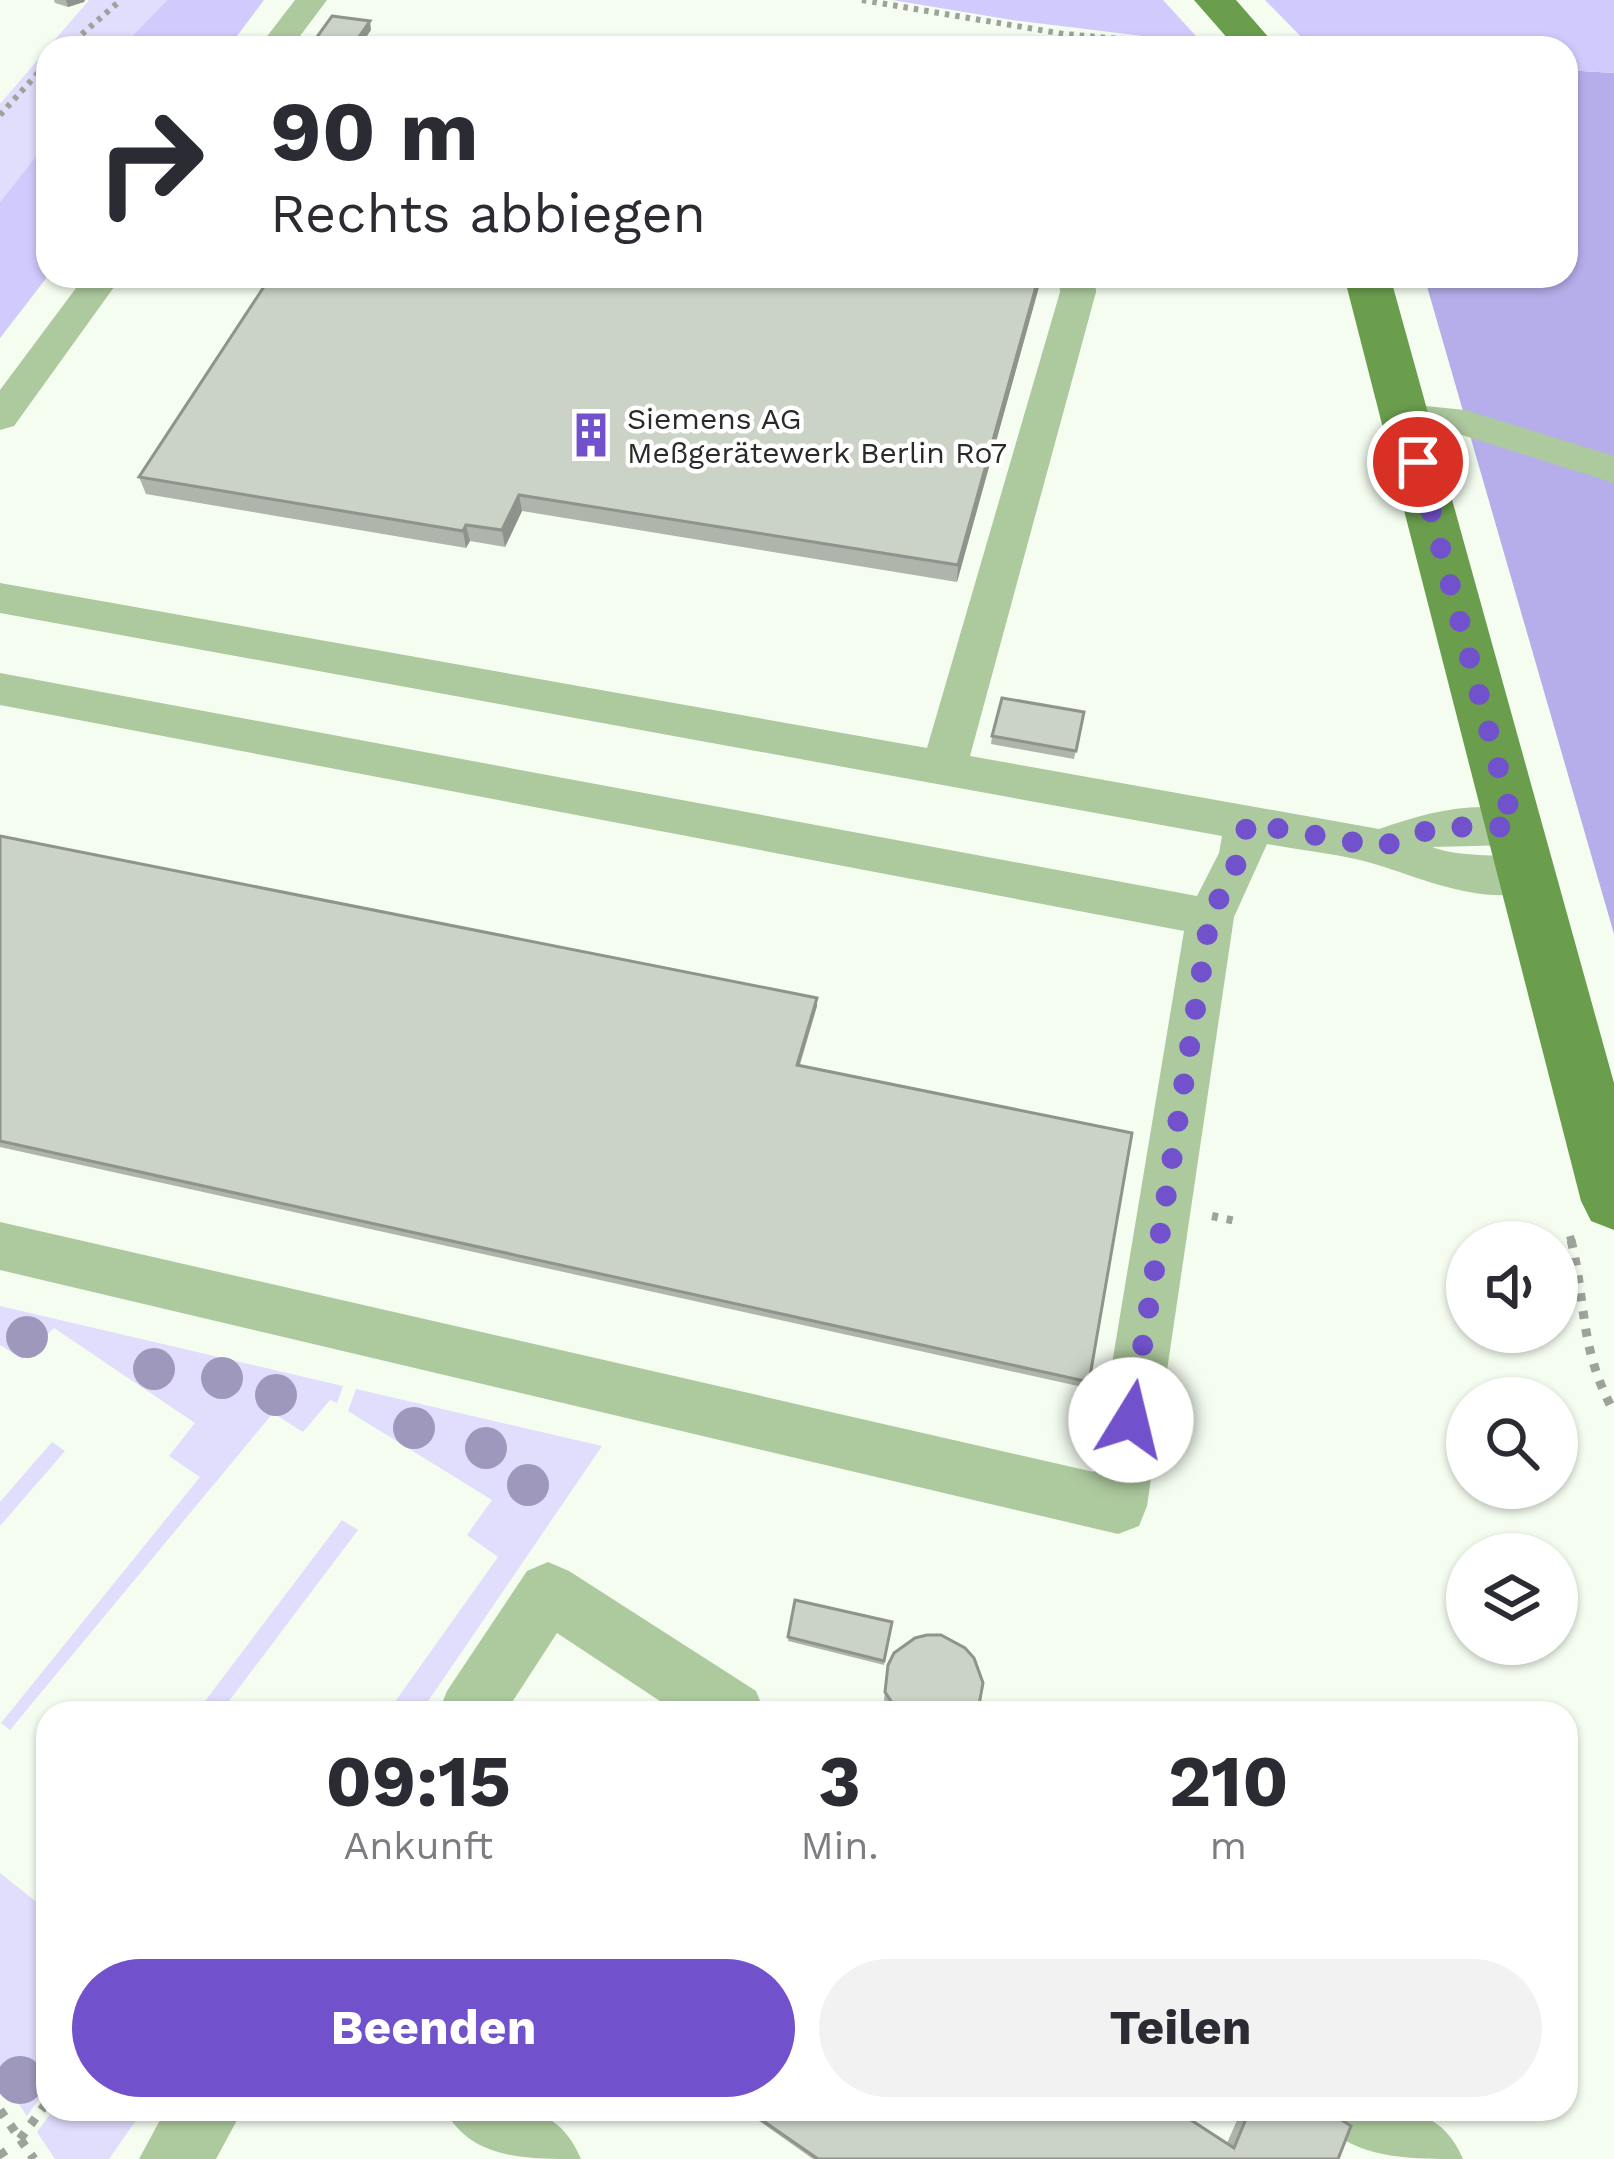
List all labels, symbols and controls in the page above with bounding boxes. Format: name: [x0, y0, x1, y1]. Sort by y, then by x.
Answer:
text: 90 m: [270, 82, 479, 180]
icon: right: [72, 84, 228, 240]
text: Rechts abbiegen: [270, 182, 706, 245]
place label: Siemens AG Meßgerätewerk Berlin Ro7: [627, 401, 1007, 470]
building icon: Siemens AG Meßgerätewerk Berlin Ro7: [566, 410, 616, 460]
pin: [1367, 411, 1469, 513]
icon: arrive: [1385, 429, 1451, 495]
map controls: [1446, 1221, 1578, 1665]
button: sound: [1446, 1221, 1578, 1353]
position arrow: [1068, 1357, 1194, 1483]
button: search: [1446, 1377, 1578, 1509]
button: layers: [1446, 1533, 1578, 1665]
text: 09:15: [326, 1739, 511, 1823]
text: 3: [818, 1739, 861, 1823]
text: 210: [1168, 1739, 1289, 1823]
text: Ankunft: [343, 1823, 493, 1868]
text: Min.: [800, 1823, 879, 1868]
text: m: [1210, 1823, 1247, 1868]
button: Beenden: [72, 1959, 795, 2097]
button: Teilen: [819, 1959, 1542, 2097]

